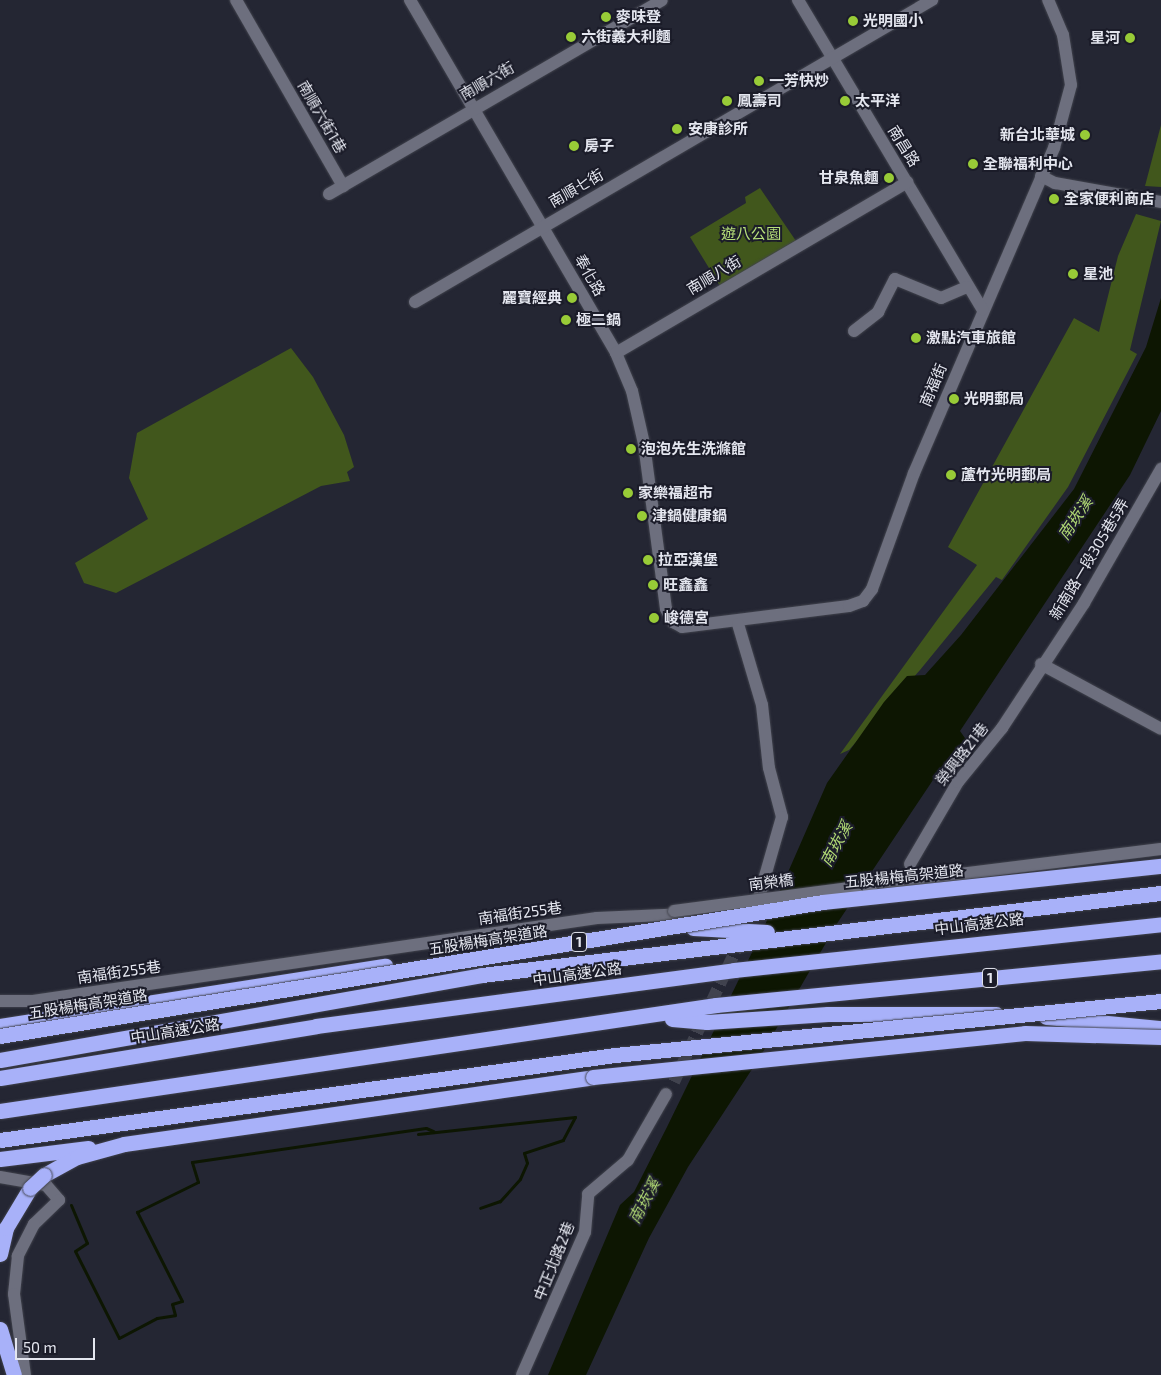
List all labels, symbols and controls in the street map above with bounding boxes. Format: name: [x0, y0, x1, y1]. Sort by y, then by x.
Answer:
place label: 麥味登: [616, 8, 661, 26]
marker: 麥味登: [600, 11, 612, 23]
place label: 光明國小: [863, 12, 923, 30]
marker: 光明國小: [847, 15, 859, 27]
place label: 六街義大利麵: [581, 28, 671, 46]
place label: 星河: [1090, 29, 1120, 47]
marker: 六街義大利麵: [565, 31, 577, 43]
marker: 星河: [1124, 32, 1136, 44]
street label: 南順六街: [457, 58, 517, 104]
place label: 一芳快炒: [769, 72, 829, 90]
marker: 一芳快炒: [753, 75, 765, 87]
street label: 南順六街1巷: [294, 77, 350, 157]
place label: 鳳壽司: [737, 92, 782, 110]
place label: 太平洋: [855, 92, 900, 110]
marker: 鳳壽司: [721, 95, 733, 107]
marker: 太平洋: [839, 95, 851, 107]
place label: 安康診所: [688, 120, 748, 138]
marker: 安康診所: [670, 122, 684, 136]
street label: 南昌路: [884, 122, 924, 170]
place label: 新台北華城: [1000, 126, 1075, 144]
marker: 新台北華城: [1079, 129, 1091, 141]
place label: 房子: [584, 137, 614, 155]
marker: 房子: [568, 140, 580, 152]
place label: 全聯福利中心: [983, 155, 1073, 173]
marker: 全聯福利中心: [967, 158, 979, 170]
street label: 南順七街: [546, 165, 606, 211]
place label: 甘泉魚麵: [819, 169, 879, 187]
marker: 甘泉魚麵: [883, 172, 895, 184]
place label: 全家便利商店: [1064, 190, 1154, 208]
marker: 全家便利商店: [1048, 193, 1060, 205]
park label: 遊八公園: [721, 225, 781, 243]
street label: 奉化路: [571, 251, 609, 299]
street label: 南順八街: [684, 252, 744, 298]
place label: 星池: [1083, 265, 1113, 283]
marker: 星池: [1067, 268, 1079, 280]
place label: 麗寶經典: [502, 289, 562, 307]
marker: 麗寶經典: [566, 292, 578, 304]
place label: 極二鍋: [576, 311, 621, 329]
marker: 極二鍋: [560, 314, 572, 326]
place label: 激點汽車旅館: [926, 329, 1016, 347]
marker: 激點汽車旅館: [910, 332, 922, 344]
street label: 南福街: [916, 361, 950, 409]
place label: 光明郵局: [964, 390, 1024, 408]
marker: 光明郵局: [948, 393, 960, 405]
place label: 泡泡先生洗滌館: [641, 440, 746, 458]
marker: 泡泡先生洗滌館: [625, 443, 637, 455]
place label: 蘆竹光明郵局: [961, 466, 1051, 484]
marker: 蘆竹光明郵局: [945, 469, 957, 481]
place label: 家樂福超市: [638, 484, 713, 502]
marker: 家樂福超市: [622, 487, 634, 499]
water label: 南崁溪: [1054, 493, 1096, 543]
street label: 新南路一段305巷5弄: [1046, 495, 1132, 623]
place label: 津鍋健康鍋: [652, 507, 727, 525]
marker: 津鍋健康鍋: [636, 510, 648, 522]
place label: 拉亞漢堡: [658, 551, 718, 569]
marker: 拉亞漢堡: [642, 554, 654, 566]
place label: 旺鑫鑫: [663, 576, 708, 594]
marker: 旺鑫鑫: [647, 579, 659, 591]
place label: 峻德宮: [664, 609, 709, 627]
marker: 峻德宮: [648, 612, 660, 624]
street label: 榮興路21巷: [932, 719, 992, 789]
water label: 南崁溪: [816, 818, 856, 870]
street label: 五股楊梅高架道路: [843, 861, 965, 891]
street label: 南榮橋: [748, 870, 794, 894]
street label: 南福街255巷: [477, 898, 563, 928]
street label: 中山高速公路: [933, 910, 1025, 938]
street label: 五股楊梅高架道路: [427, 922, 549, 958]
road number: 1: [570, 930, 588, 954]
street label: 南福街255巷: [76, 957, 162, 987]
street label: 中山高速公路: [531, 959, 623, 989]
road number: 1: [981, 966, 999, 990]
street label: 五股楊梅高架道路: [27, 986, 149, 1022]
street label: 中山高速公路: [129, 1015, 221, 1047]
water label: 南崁溪: [624, 1175, 664, 1227]
street label: 中正北路2巷: [530, 1219, 578, 1303]
scale bar: [18, 1328, 98, 1360]
text: 50 m: [23, 1338, 57, 1356]

